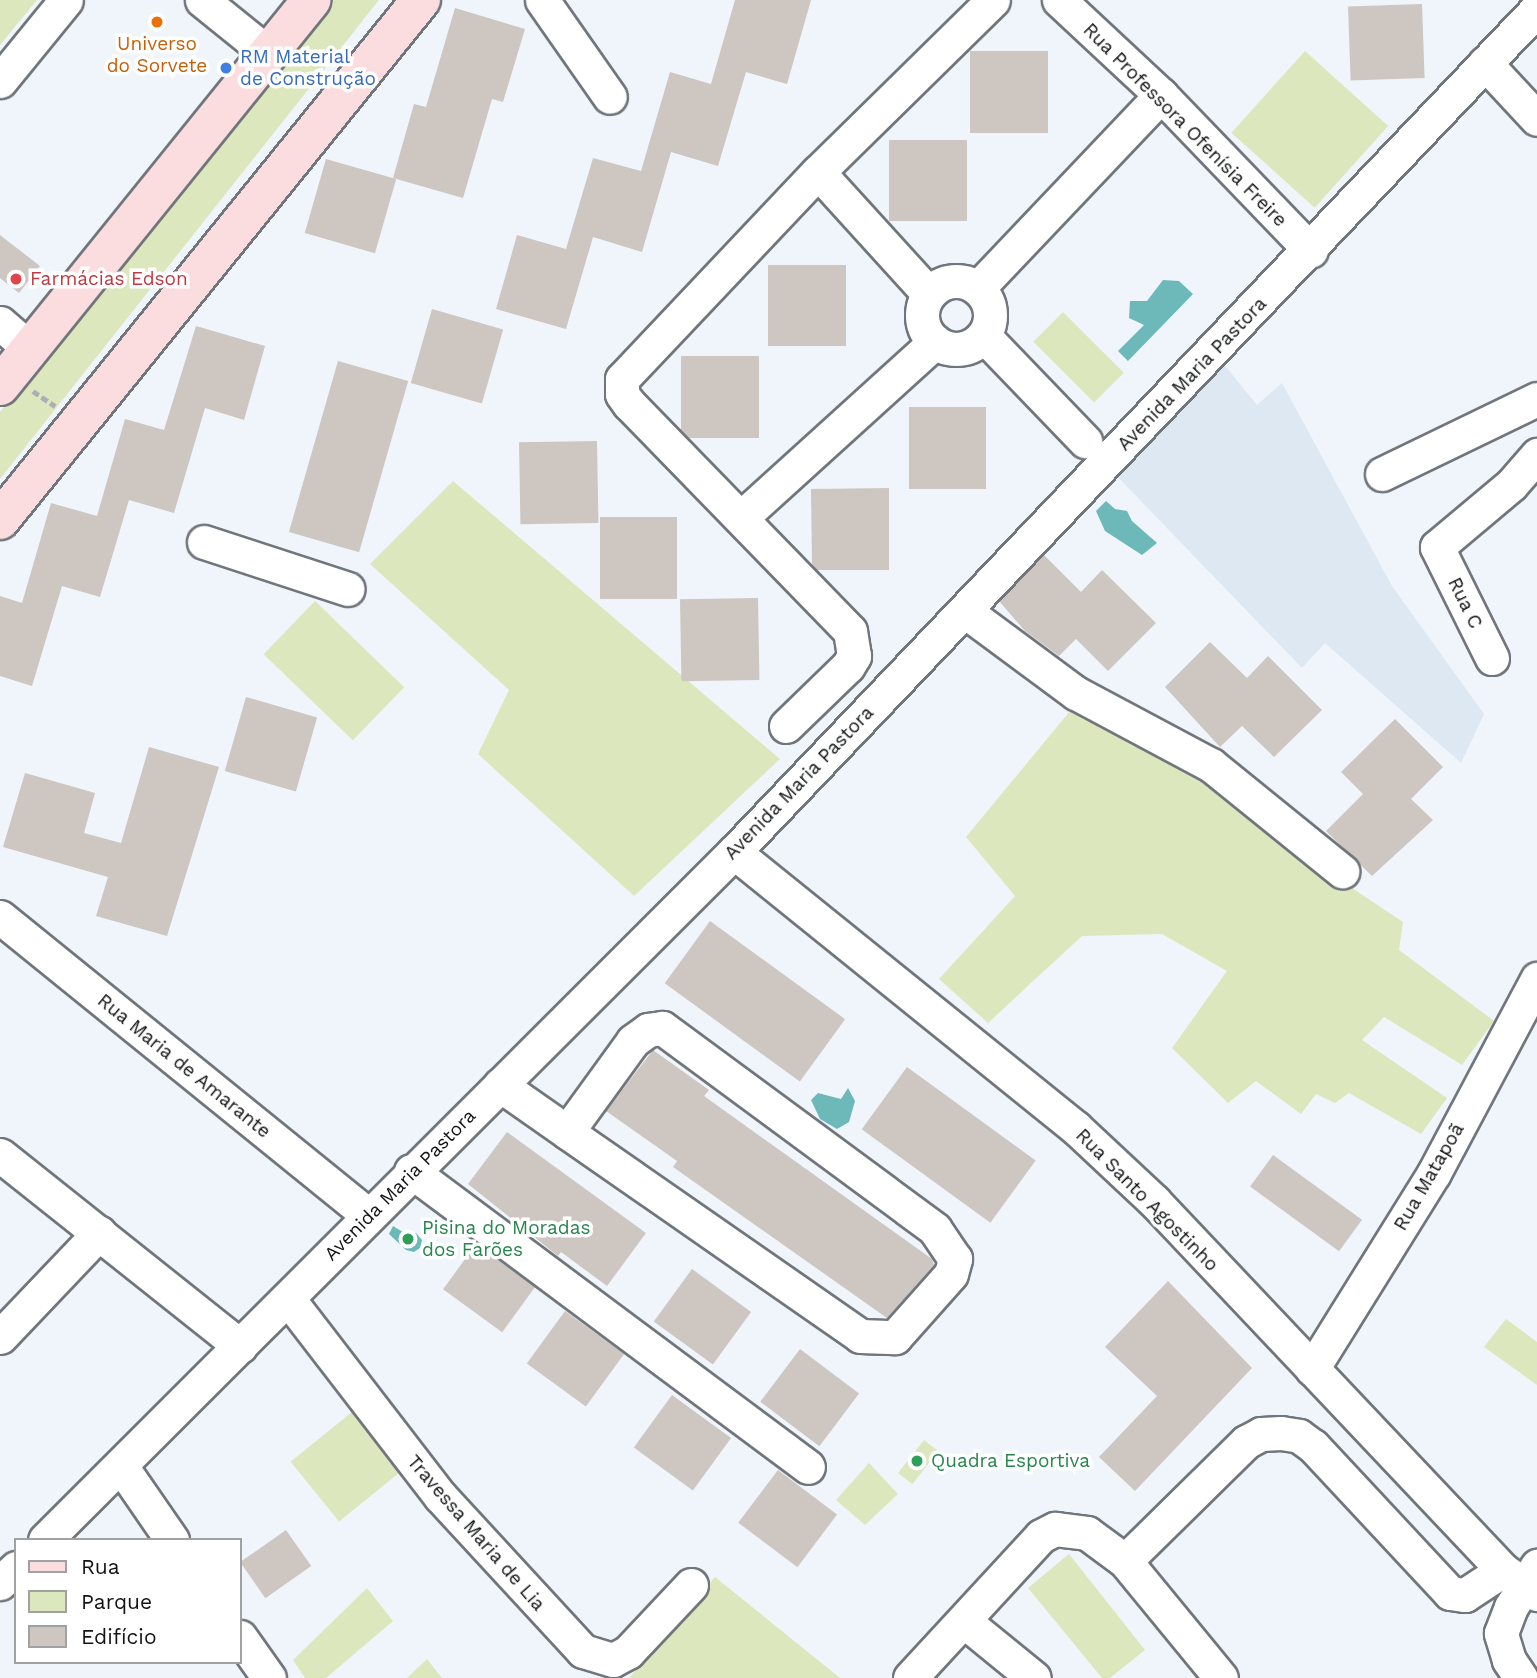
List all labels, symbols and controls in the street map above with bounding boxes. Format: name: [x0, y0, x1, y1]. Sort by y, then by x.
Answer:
marker: Universo do Sorvete: [149, 14, 165, 30]
street label: Rua Professora Ofenísia Freire: [1078, 18, 1292, 232]
place label: Universo do Sorvete: [107, 33, 207, 77]
place label: RM Material de Construção: [240, 46, 376, 90]
marker: RM Material de Construção: [218, 60, 234, 76]
place label: Farmácias Edson: [30, 268, 188, 290]
marker: Farmácias Edson: [8, 271, 24, 287]
street label: Avenida Maria Pastora: [1112, 292, 1272, 456]
street label: Rua C: [1443, 574, 1487, 632]
street label: Avenida Maria Pastora: [719, 701, 879, 865]
street label: Rua Maria de Amarante: [92, 989, 276, 1143]
street label: Avenida Maria Pastora: [319, 1104, 481, 1266]
street label: Rua Matapoã: [1389, 1119, 1469, 1235]
street label: Rua Santo Agostinho: [1070, 1123, 1224, 1277]
place label: Pisina do Moradas dos Farões: [422, 1217, 591, 1261]
marker: Pisina do Moradas dos Farões: [400, 1231, 416, 1247]
street label: Travessa Maria de Lia: [402, 1450, 550, 1616]
place label: Quadra Esportiva: [931, 1450, 1090, 1472]
marker: Quadra Esportiva: [909, 1453, 925, 1469]
legend: [14, 1538, 242, 1664]
text: Rua: [81, 1554, 120, 1579]
text: Parque: [81, 1589, 152, 1614]
text: Edifício: [81, 1624, 157, 1649]

